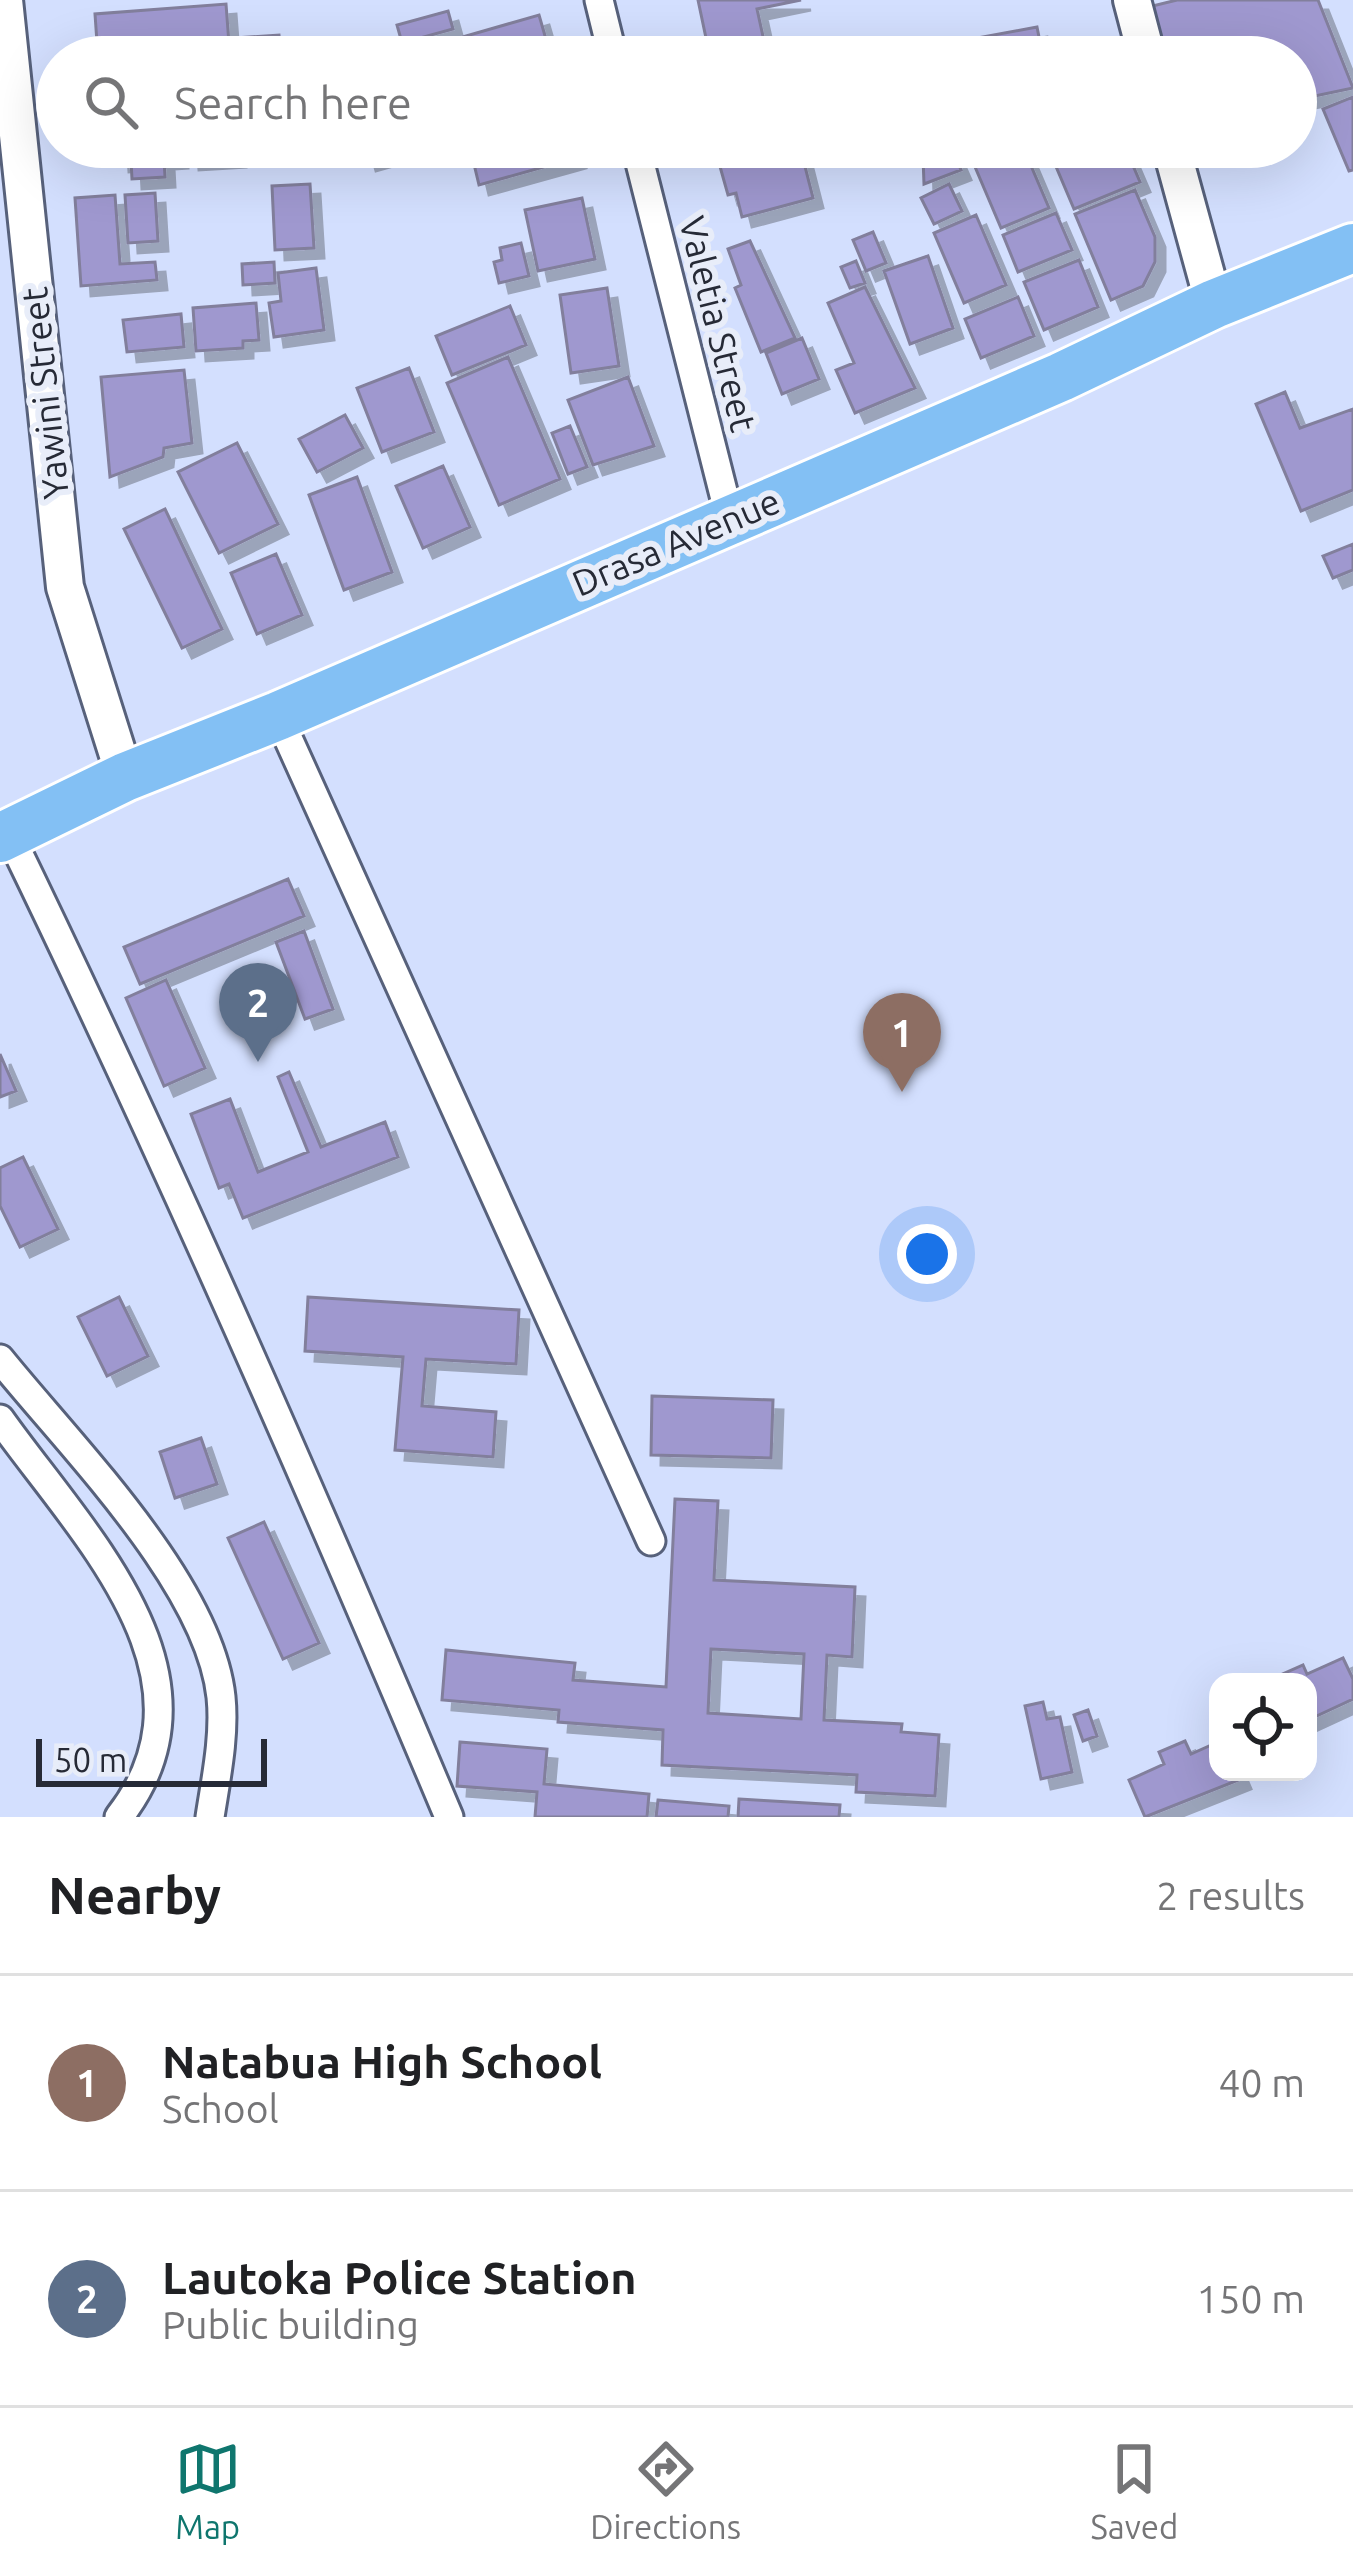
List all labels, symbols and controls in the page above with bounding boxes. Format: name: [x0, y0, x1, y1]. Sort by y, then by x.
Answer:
search box: [36, 36, 1317, 168]
icon: search: [78, 69, 144, 135]
text: Search here: [174, 77, 412, 128]
street label: Valetia Street: [672, 212, 765, 436]
street label: Yawini Street: [13, 285, 76, 501]
street label: Drasa Avenue: [566, 479, 786, 604]
pin: 2: [219, 963, 297, 1062]
pin: 1: [863, 993, 941, 1092]
your location: [897, 1224, 957, 1284]
map controls: [1209, 1673, 1317, 1781]
button: locate: [1209, 1673, 1317, 1781]
scale bar: [36, 1733, 267, 1786]
text: 50 m: [54, 1741, 127, 1778]
text: Nearby: [48, 1866, 221, 1924]
text: 2 results: [1156, 1874, 1305, 1917]
text: Natabua High School: [162, 2036, 602, 2087]
text: 1: [76, 2061, 98, 2104]
text: 40 m: [1218, 2061, 1305, 2104]
text: School: [162, 2087, 279, 2130]
text: Lautoka Police Station: [162, 2252, 637, 2303]
text: 2: [76, 2277, 98, 2320]
text: 150 m: [1196, 2277, 1305, 2320]
text: Public building: [162, 2303, 419, 2346]
tab: Map: [175, 2436, 241, 2545]
tab: Directions: [590, 2436, 741, 2545]
tab: Saved: [1090, 2436, 1178, 2545]

